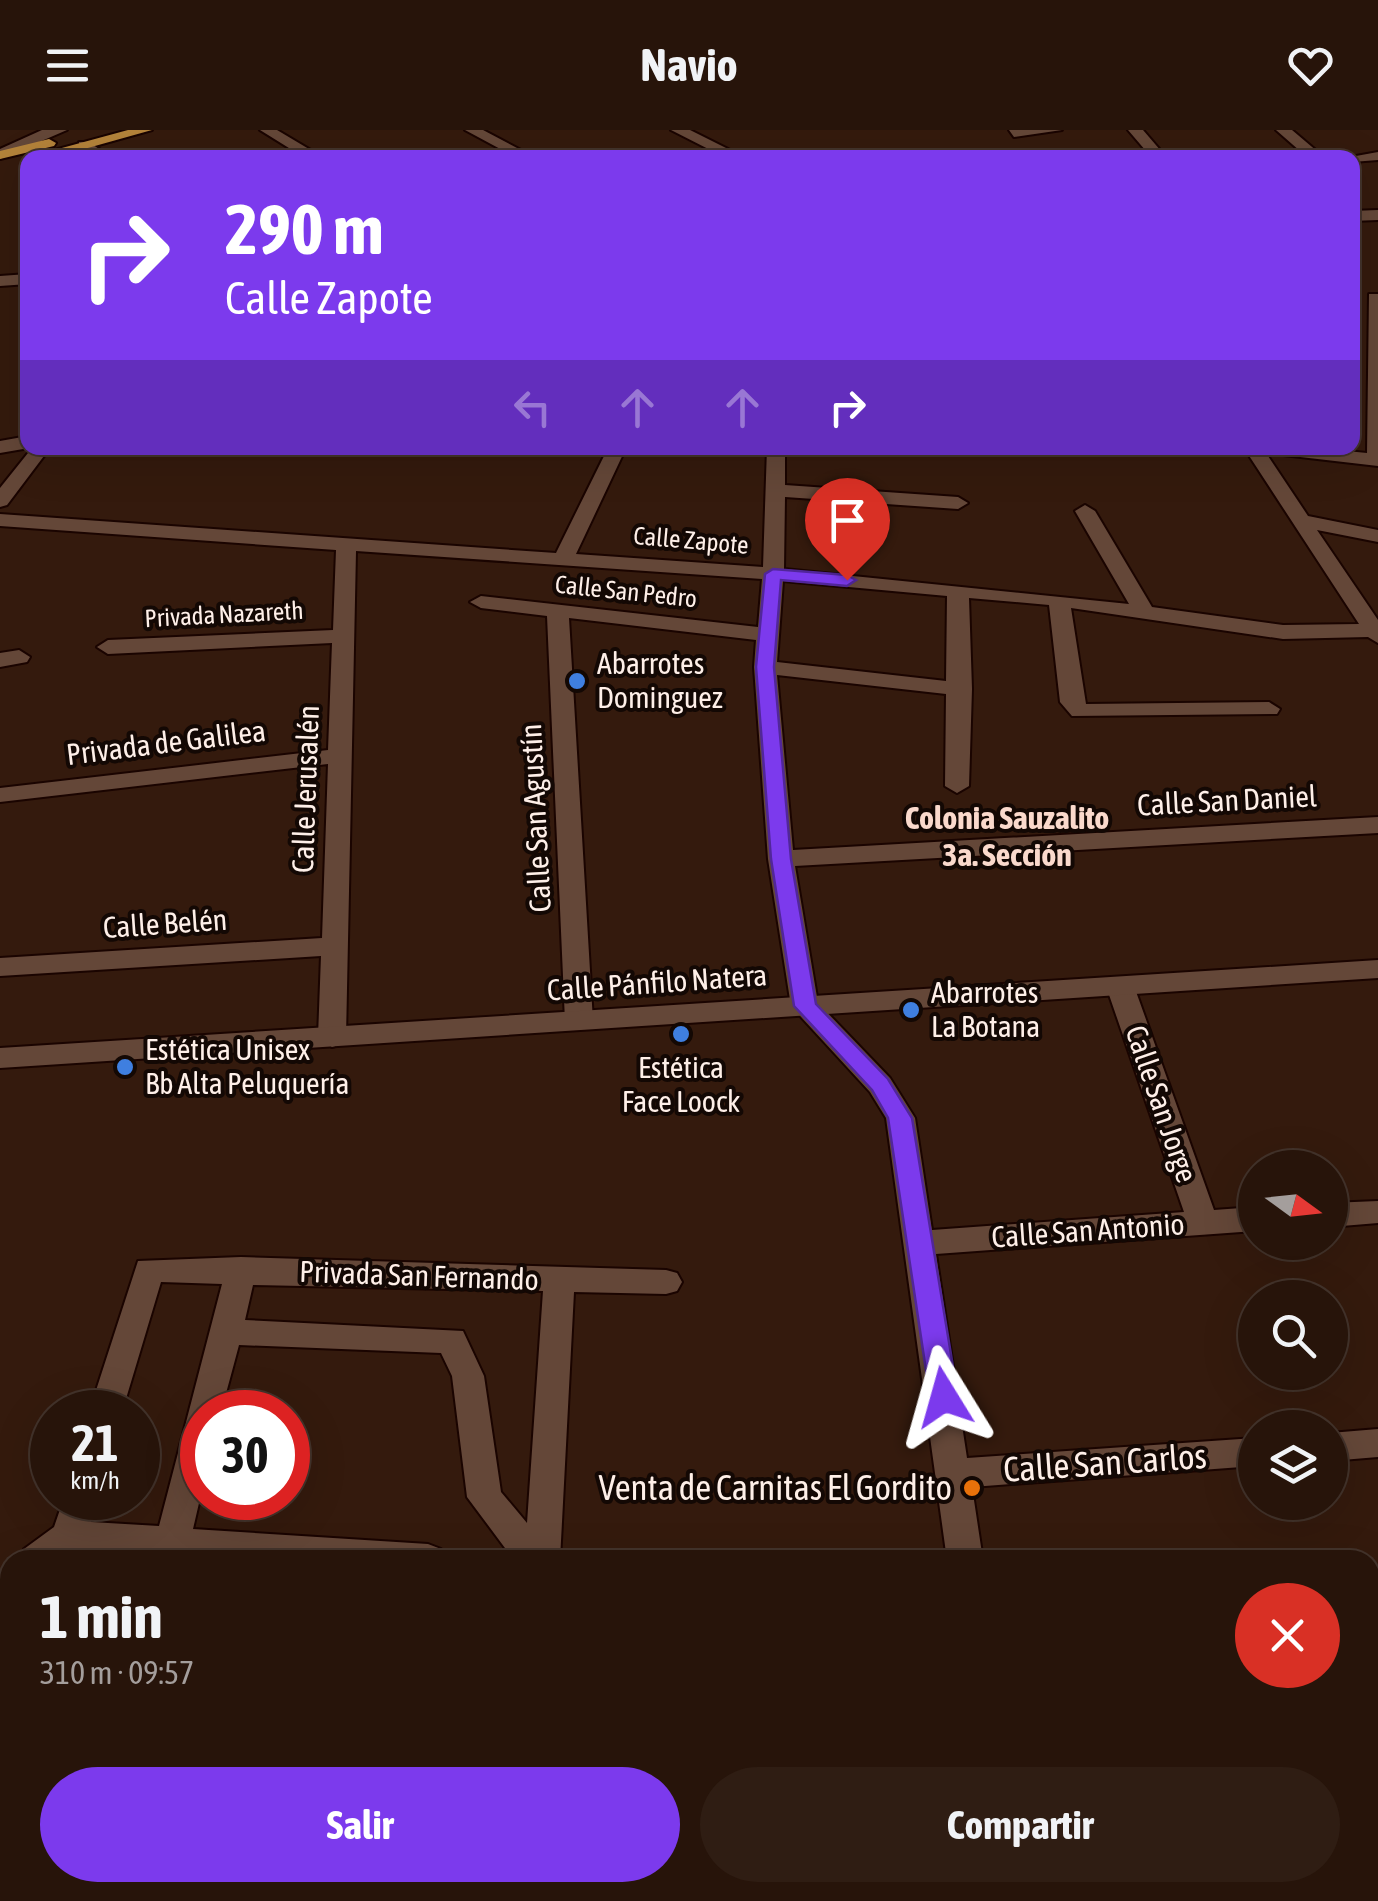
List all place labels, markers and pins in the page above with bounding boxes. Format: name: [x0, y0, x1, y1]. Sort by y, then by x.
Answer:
pin: [805, 478, 890, 581]
place label: Abarrotes Dominguez: [597, 646, 723, 714]
marker: Abarrotes Dominguez: [566, 670, 588, 692]
place label: Abarrotes La Botana: [931, 975, 1040, 1043]
marker: Abarrotes La Botana: [900, 999, 922, 1021]
marker: Estética Face Loock: [670, 1023, 692, 1045]
place label: Estética Unisex Bb Alta Peluquería: [145, 1032, 349, 1100]
place label: Estética Face Loock: [622, 1050, 740, 1118]
marker: Estética Unisex Bb Alta Peluquería: [114, 1056, 136, 1078]
place label: Venta de Carnitas El Gordito: [599, 1467, 952, 1507]
marker: Venta de Carnitas El Gordito: [961, 1477, 983, 1499]

